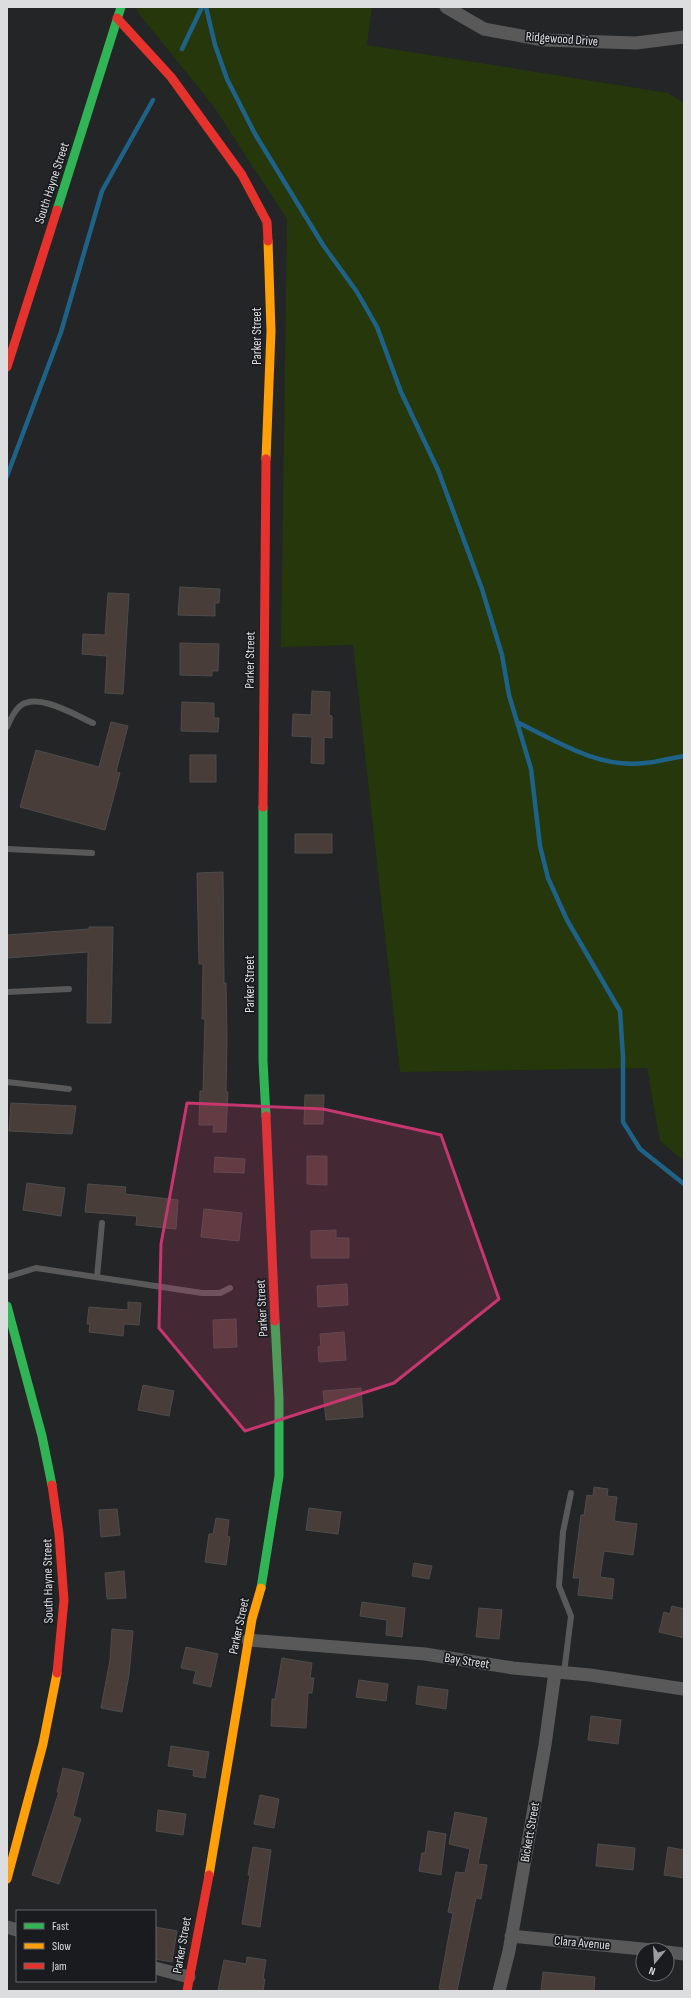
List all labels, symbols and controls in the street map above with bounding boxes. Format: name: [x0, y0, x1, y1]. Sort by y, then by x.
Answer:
street label: Ridgewood Drive: [525, 28, 599, 50]
street label: South Hayne Street: [31, 140, 73, 226]
street label: Parker Street: [249, 307, 265, 365]
street label: Parker Street: [242, 631, 258, 689]
street label: Parker Street: [242, 955, 258, 1013]
street label: Parker Street: [253, 1279, 271, 1337]
street label: South Hayne Street: [39, 1538, 57, 1624]
street label: Parker Street: [225, 1596, 253, 1656]
street label: Bay Street: [443, 1650, 491, 1672]
street label: Bickett Street: [517, 1801, 543, 1863]
legend: [16, 1910, 156, 1982]
street label: Parker Street: [169, 1915, 195, 1975]
text: Fast: [52, 1919, 69, 1934]
street label: Clara Avenue: [553, 1933, 611, 1953]
text: Slow: [52, 1939, 71, 1954]
north arrow: [635, 1942, 675, 1982]
text: Jam: [51, 1959, 67, 1974]
text: N: [647, 1964, 657, 1978]

